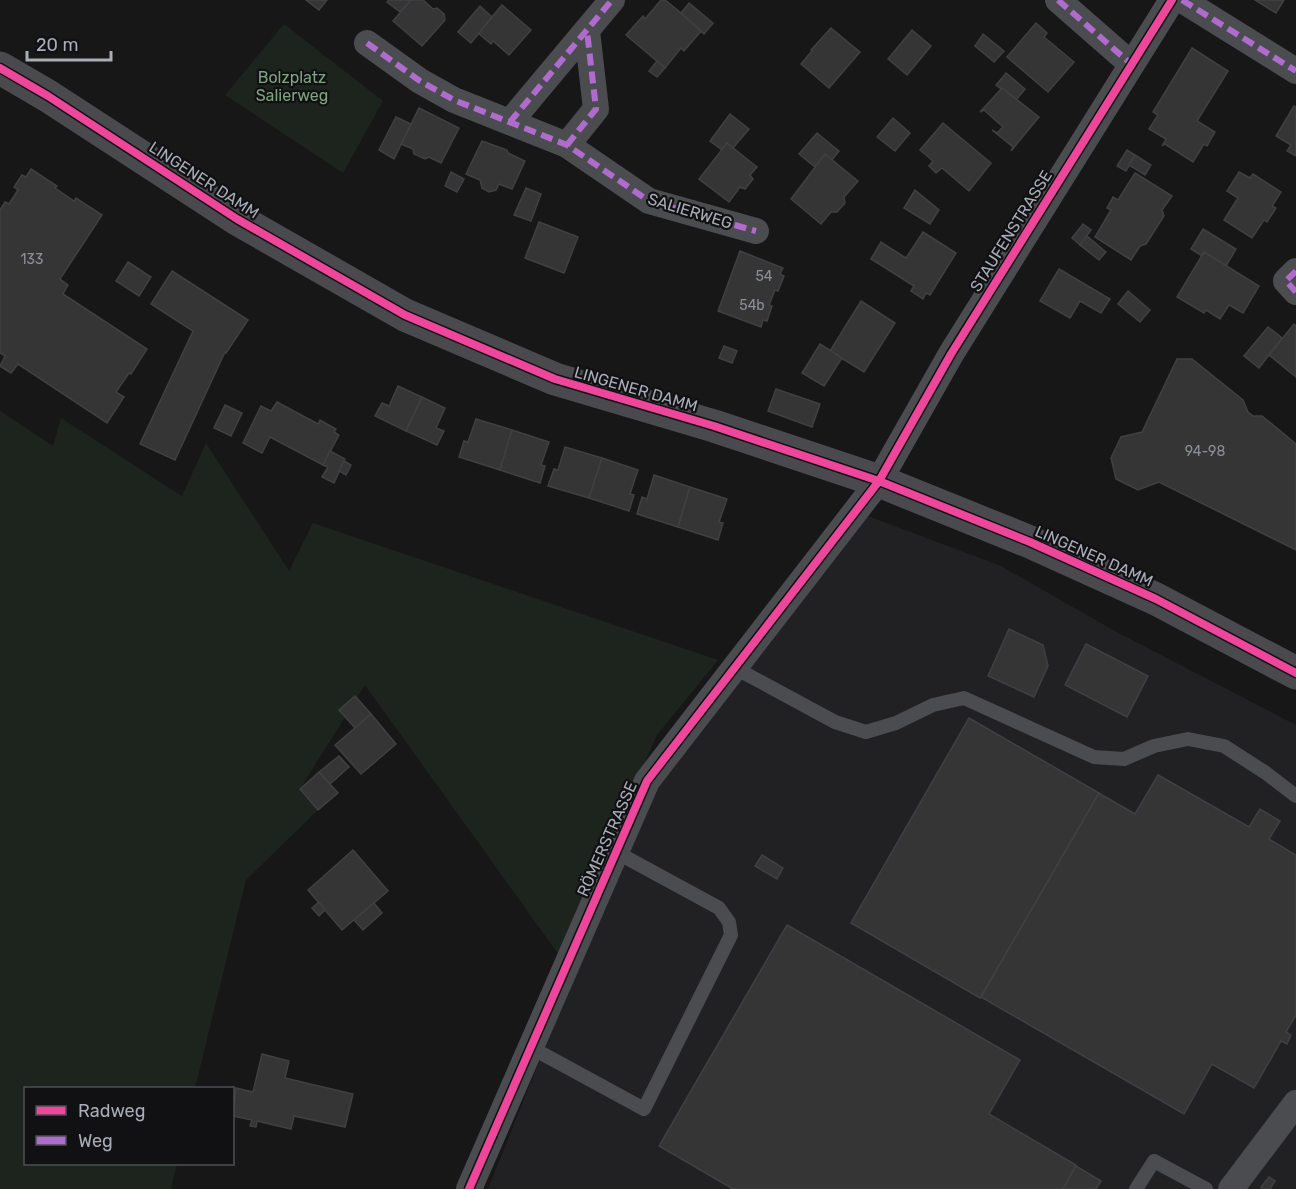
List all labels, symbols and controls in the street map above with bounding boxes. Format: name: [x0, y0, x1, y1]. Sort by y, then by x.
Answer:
scale bar: [27, 24, 111, 62]
text: 20 m: [36, 34, 78, 56]
park label: Bolzplatz Salierweg: [256, 68, 328, 105]
street label: LINGENER DAMM: [145, 137, 263, 223]
street label: STAUFENSTRASSE: [966, 167, 1056, 295]
street label: SALIERWEG: [646, 189, 734, 233]
house number: 133: [21, 251, 43, 268]
house number: 54: [755, 268, 773, 285]
house number: 54b: [739, 297, 765, 314]
street label: LINGENER DAMM: [572, 362, 700, 416]
house number: 94-98: [1185, 443, 1225, 460]
street label: LINGENER DAMM: [1032, 521, 1156, 591]
street label: RÖMERSTRASSE: [573, 779, 641, 899]
legend: [24, 1087, 234, 1165]
text: Radweg: [78, 1100, 145, 1122]
text: Weg: [78, 1130, 113, 1152]

